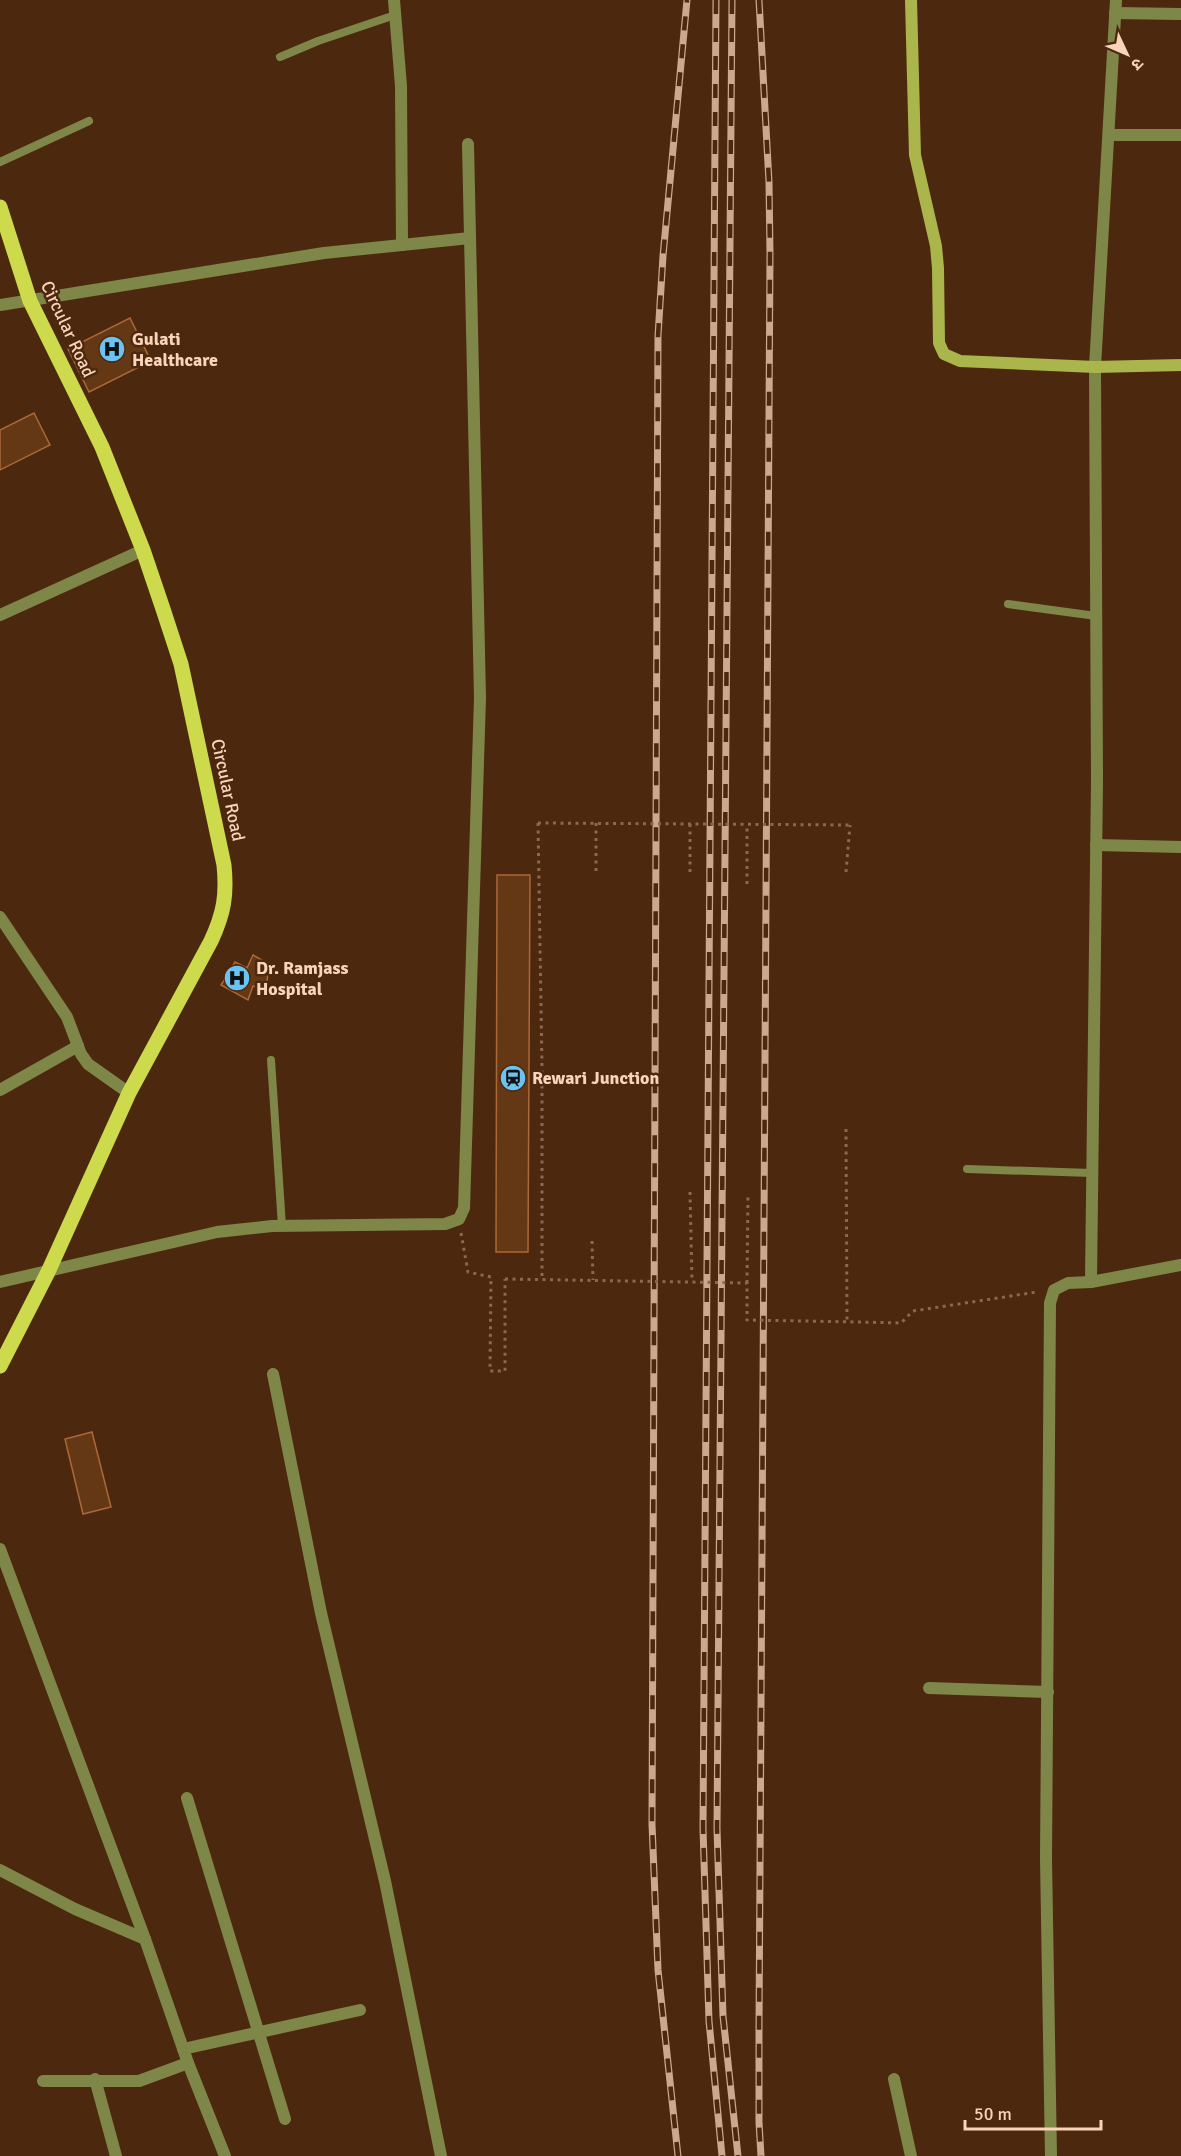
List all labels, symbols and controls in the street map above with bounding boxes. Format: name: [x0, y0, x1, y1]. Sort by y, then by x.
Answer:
north arrow: [1097, 24, 1157, 84]
text: उ: [1126, 53, 1148, 74]
street label: Circular Road: [36, 277, 100, 381]
place label: Gulati Healthcare: [132, 328, 218, 371]
hospital icon: Gulati Healthcare: [97, 334, 127, 364]
street label: Circular Road: [206, 737, 250, 843]
place label: Dr. Ramjass Hospital: [256, 957, 348, 1000]
hospital icon: Dr. Ramjass Hospital: [222, 963, 252, 993]
station icon: Rewari Junction: [498, 1063, 528, 1093]
place label: Rewari Junction: [532, 1067, 659, 1089]
scale bar: [965, 2093, 1102, 2131]
text: 50 m: [974, 2103, 1012, 2125]

